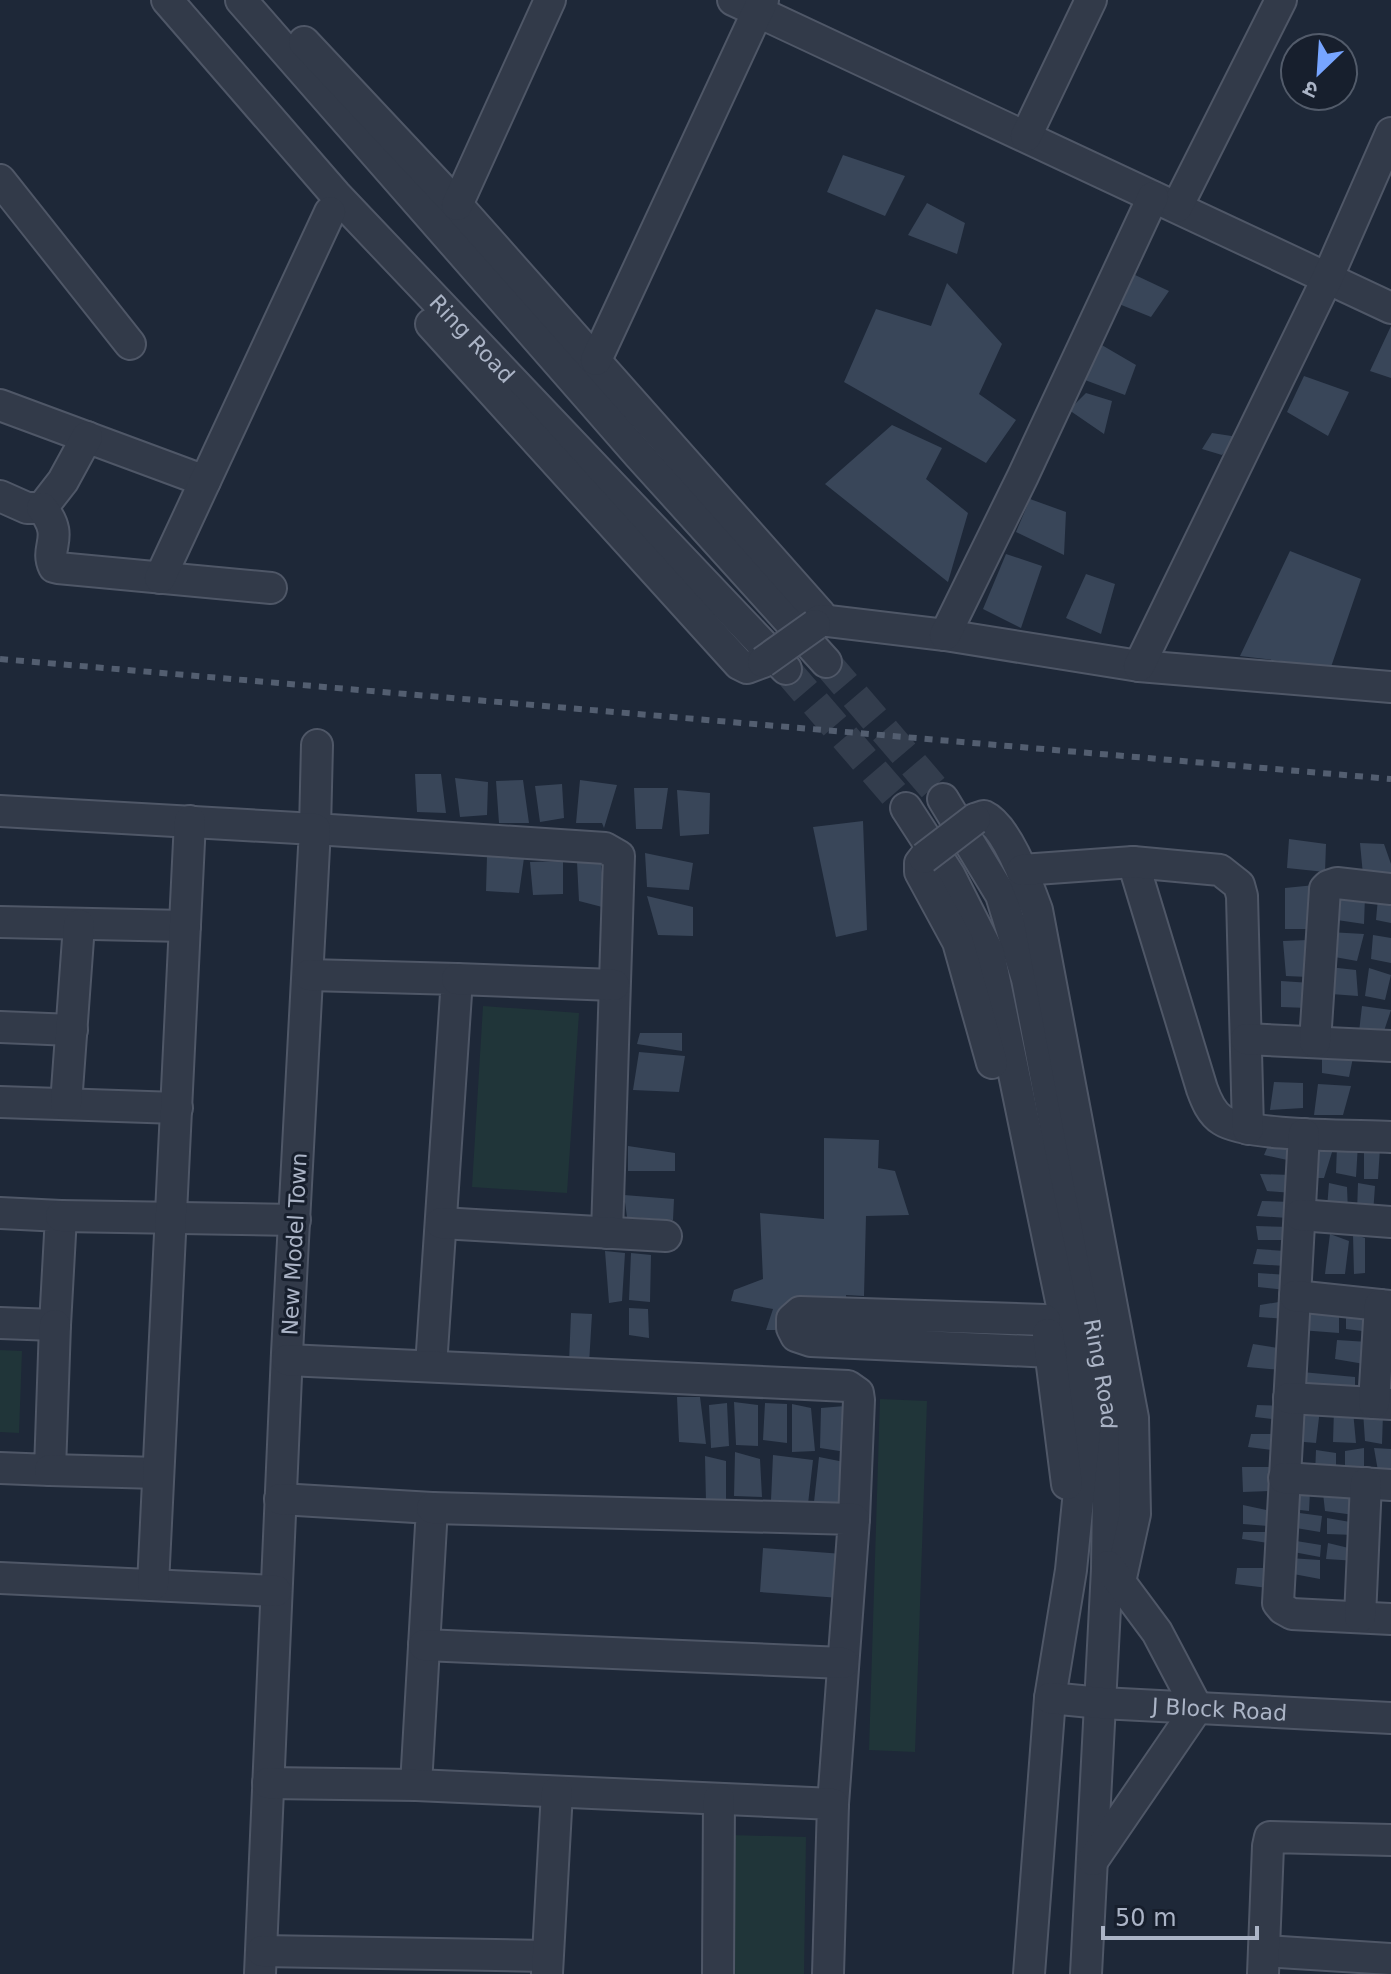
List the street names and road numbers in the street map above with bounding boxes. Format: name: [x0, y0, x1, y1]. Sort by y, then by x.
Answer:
street label: Ring Road: [424, 290, 519, 388]
street label: New Model Town: [277, 1152, 312, 1336]
street label: Ring Road: [1079, 1317, 1122, 1429]
street label: J Block Road: [1149, 1694, 1288, 1726]

